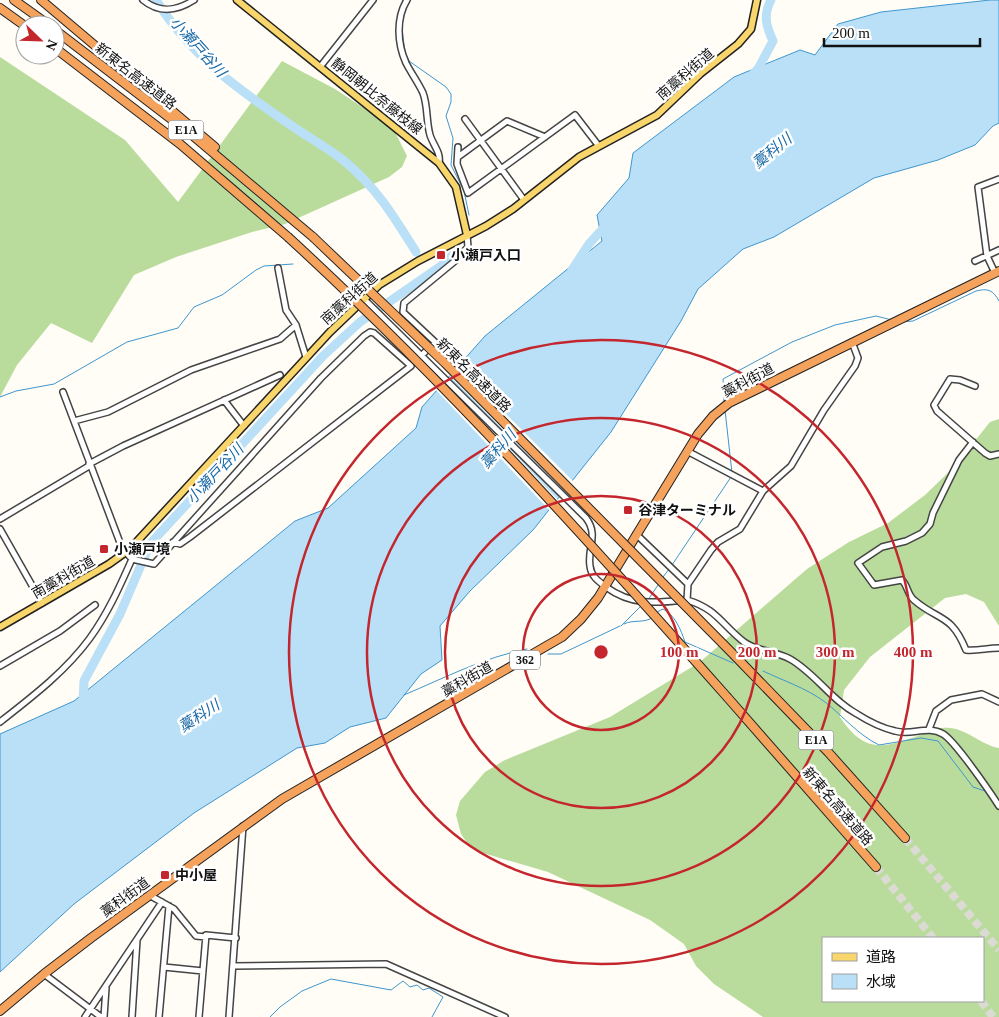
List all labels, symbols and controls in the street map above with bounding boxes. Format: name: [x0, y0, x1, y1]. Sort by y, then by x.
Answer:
water label: 小瀬戸谷川: [167, 14, 230, 82]
north arrow: [15, 15, 65, 65]
scale bar: [824, 15, 980, 47]
text: 200 m: [832, 25, 870, 41]
text: N: [43, 37, 60, 52]
street label: 新東名高速道路: [92, 40, 179, 112]
street label: 南藁科街道: [654, 46, 717, 103]
street label: 静岡朝比奈藤枝線: [328, 55, 426, 137]
road number: E1A: [168, 120, 204, 140]
water label: 藁科川: [749, 129, 796, 171]
place label: 小瀬戸入口: [451, 248, 521, 263]
marker: 小瀬戸入口: [435, 249, 447, 261]
street label: 南藁科街道: [318, 269, 380, 327]
street label: 新東名高速道路: [434, 335, 514, 415]
street label: 藁科街道: [720, 361, 776, 400]
water label: 藁科川: [477, 425, 520, 471]
water label: 小瀬戸谷川: [184, 440, 248, 507]
place label: 谷津ターミナル: [638, 503, 736, 518]
marker: 谷津ターミナル: [622, 504, 634, 516]
place label: 小瀬戸境: [114, 542, 170, 557]
marker: 小瀬戸境: [98, 543, 110, 555]
street label: 南藁科街道: [29, 553, 97, 601]
centre of rings: [592, 643, 610, 661]
text: 100 m: [660, 644, 699, 660]
text: 200 m: [738, 644, 777, 660]
text: 300 m: [816, 644, 855, 660]
text: 400 m: [894, 644, 933, 660]
road number: 362: [510, 650, 540, 670]
street label: 藁科街道: [439, 659, 495, 700]
water label: 藁科川: [176, 696, 224, 735]
road number: E1A: [798, 730, 834, 750]
street label: 新東名高速道路: [800, 764, 875, 848]
place label: 中小屋: [175, 868, 217, 883]
marker: 中小屋: [159, 869, 171, 881]
street label: 藁科街道: [98, 875, 152, 920]
legend: [822, 937, 984, 1002]
text: 道路: [866, 949, 896, 965]
text: 水域: [866, 974, 896, 990]

